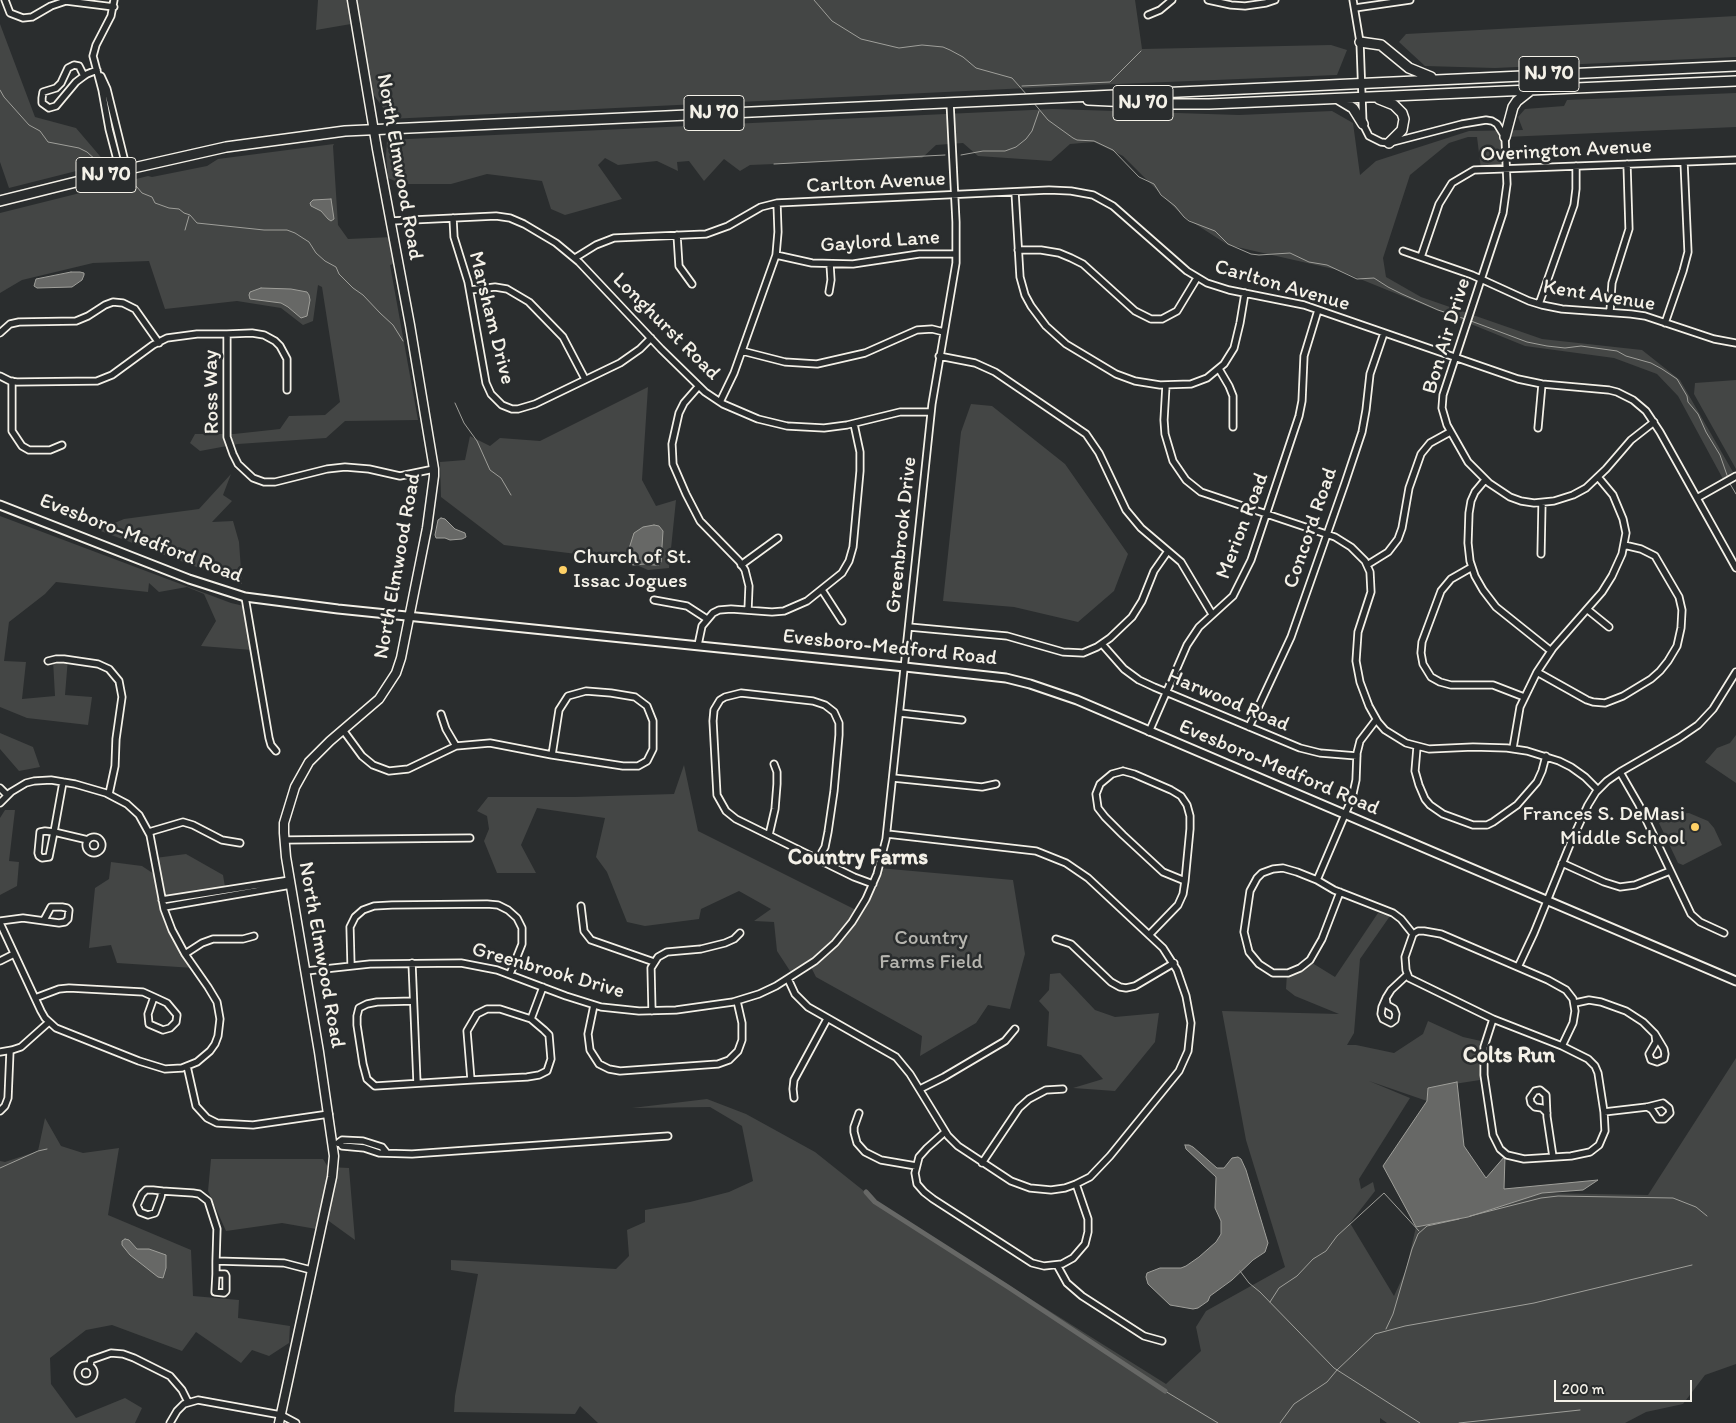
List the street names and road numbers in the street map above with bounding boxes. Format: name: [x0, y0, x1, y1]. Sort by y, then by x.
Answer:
road number: NJ 70: [1519, 56, 1579, 92]
street label: North Elmwood Road: [370, 72, 428, 262]
road number: NJ 70: [1113, 86, 1173, 120]
road number: NJ 70: [684, 96, 744, 130]
street label: Overington Avenue: [1480, 134, 1652, 168]
road number: NJ 70: [76, 158, 136, 192]
street label: Carlton Avenue: [806, 167, 946, 199]
street label: Gaylord Lane: [819, 225, 941, 259]
street label: Marsham Drive: [462, 249, 520, 387]
street label: Carlton Avenue: [1211, 255, 1353, 317]
street label: Longhurst Road: [607, 268, 725, 386]
street label: Bon Air Drive: [1417, 275, 1477, 397]
street label: Kent Avenue: [1541, 275, 1657, 317]
street label: Ross Way: [199, 350, 225, 434]
street label: Greenbrook Drive: [881, 455, 923, 615]
street label: Concord Road: [1279, 464, 1343, 592]
street label: Merion Road: [1211, 469, 1275, 583]
street label: North Elmwood Road: [369, 471, 427, 661]
street label: Evesboro-Medford Road: [36, 489, 246, 589]
street label: Evesboro-Medford Road: [782, 624, 998, 672]
street label: Harwood Road: [1163, 664, 1293, 738]
street label: Evesboro-Medford Road: [1175, 714, 1383, 822]
street label: North Elmwood Road: [292, 860, 350, 1050]
street label: Greenbrook Drive: [469, 937, 627, 1005]

